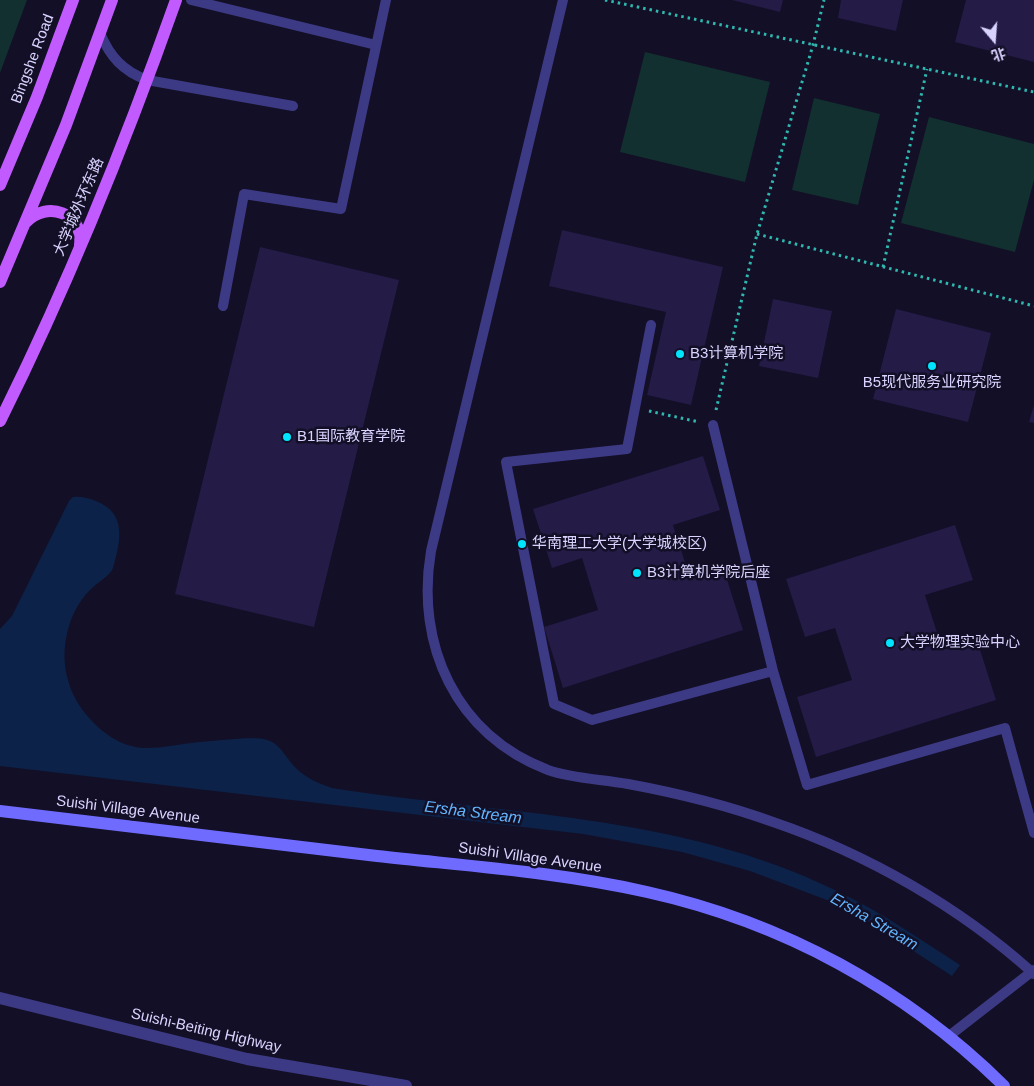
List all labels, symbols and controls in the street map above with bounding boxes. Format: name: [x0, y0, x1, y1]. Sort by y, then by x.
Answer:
street label: Bingshe Road: [8, 12, 58, 106]
north arrow: [969, 15, 1019, 65]
text: 北: [990, 44, 1008, 64]
street label: 大学城外环东路: [50, 155, 108, 259]
place label: B3计算机学院: [690, 345, 783, 363]
marker: B3计算机学院: [674, 348, 686, 360]
marker: B5现代服务业研究院: [926, 360, 938, 372]
place label: B5现代服务业研究院: [863, 374, 1001, 392]
place label: B1国际教育学院: [297, 428, 405, 446]
marker: B1国际教育学院: [281, 431, 293, 443]
place label: 华南理工大学(大学城校区): [532, 535, 707, 553]
marker: 华南理工大学(大学城校区): [516, 538, 528, 550]
place label: B3计算机学院后座: [647, 564, 770, 582]
marker: B3计算机学院后座: [631, 567, 643, 579]
place label: 大学物理实验中心: [900, 634, 1020, 652]
marker: 大学物理实验中心: [884, 637, 896, 649]
street label: Suishi Village Avenue: [55, 792, 201, 828]
water label: Ersha Stream: [423, 798, 523, 828]
street label: Suishi Village Avenue: [457, 839, 603, 877]
water label: Ersha Stream: [827, 889, 921, 955]
street label: Suishi-Beiting Highway: [129, 1005, 283, 1057]

